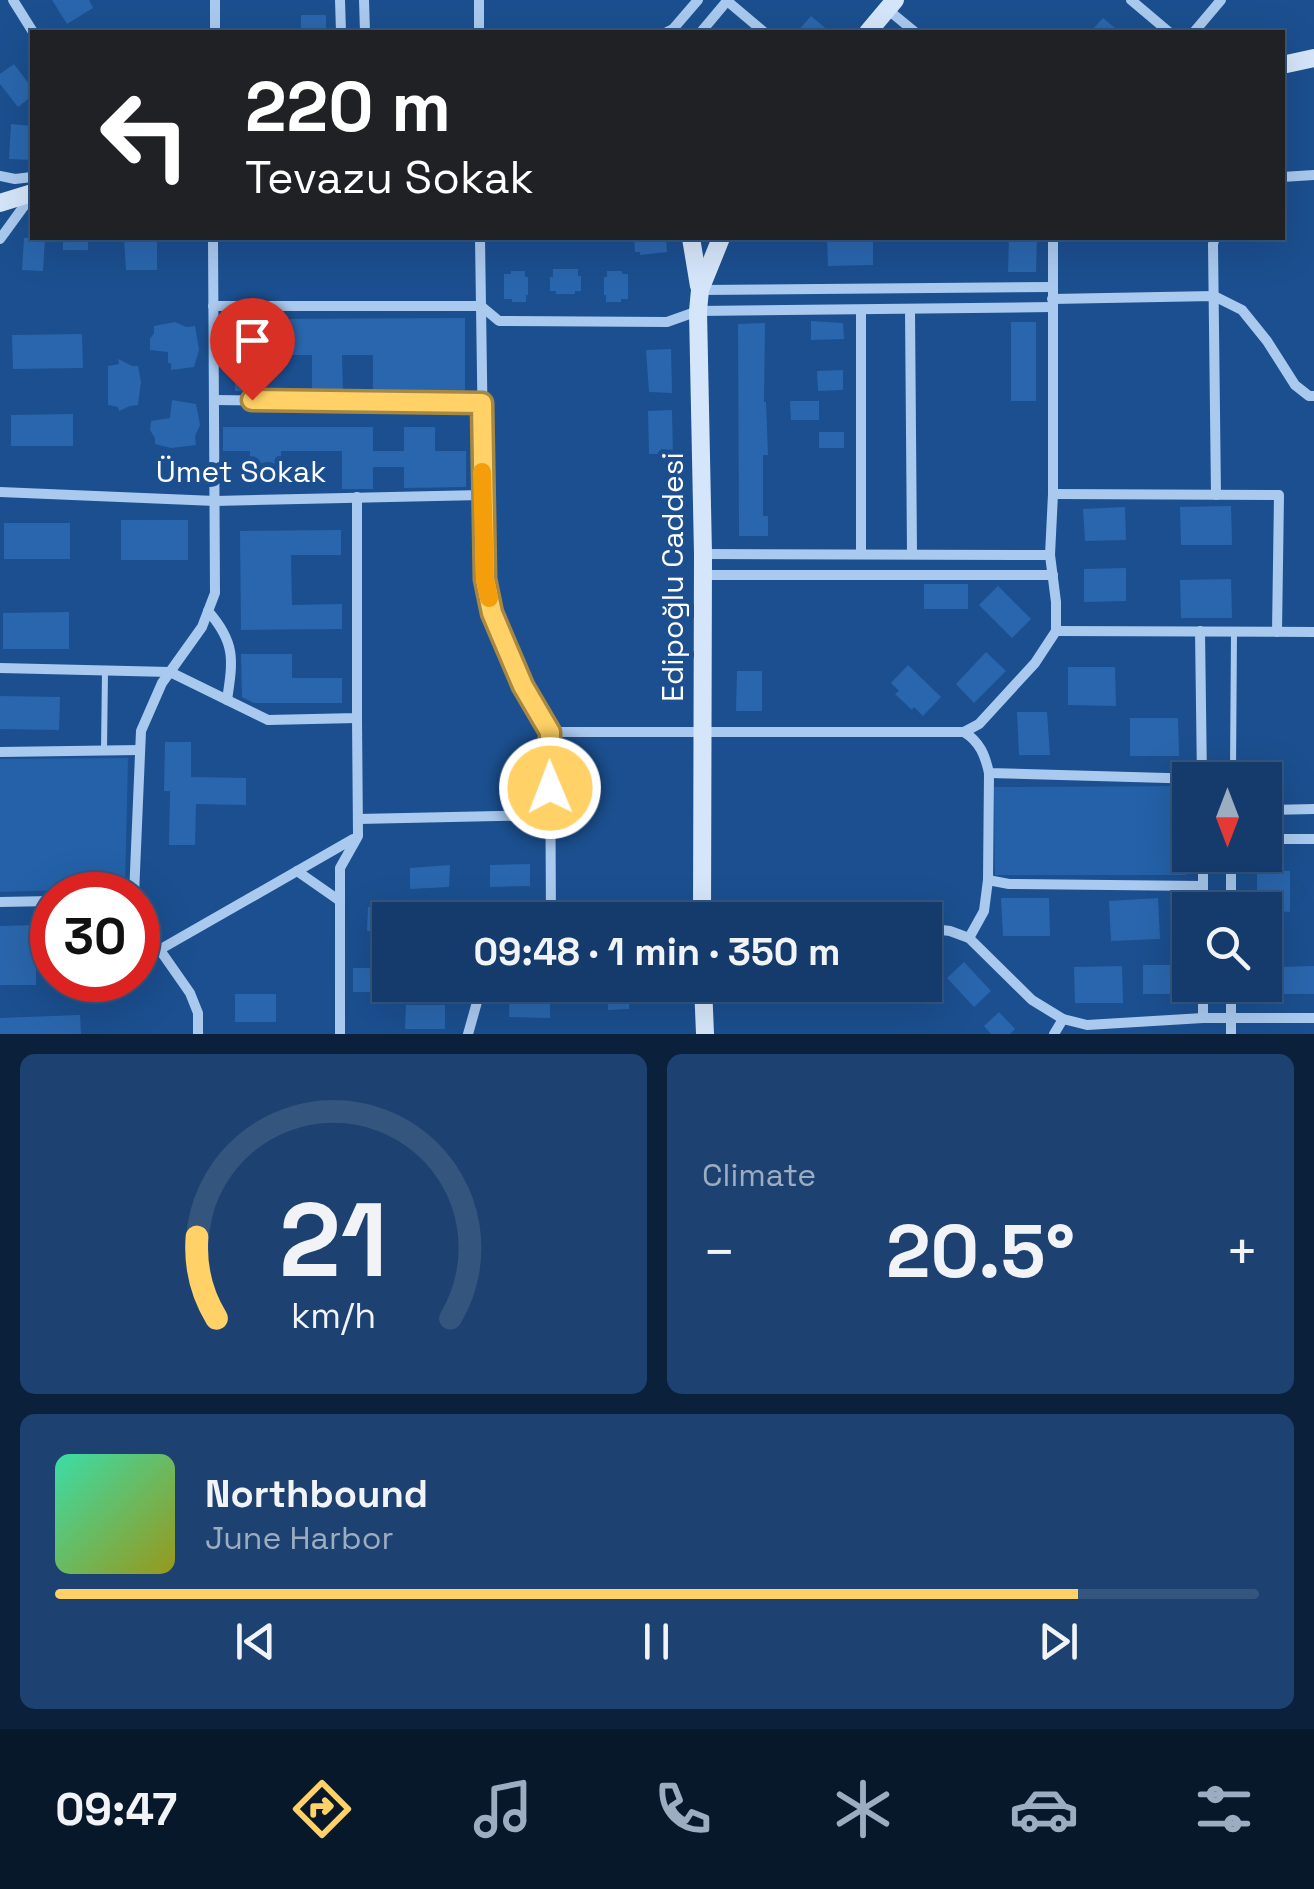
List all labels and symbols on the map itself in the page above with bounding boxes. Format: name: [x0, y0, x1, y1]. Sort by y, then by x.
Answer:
pin: [210, 298, 295, 401]
street label: Ümet Sokak: [156, 452, 326, 491]
street label: Edipoğlu Caddesi: [653, 452, 692, 702]
position arrow: [498, 736, 602, 840]
north arrow: [1172, 762, 1282, 872]
speed limit sign: 30: [30, 872, 160, 1002]

